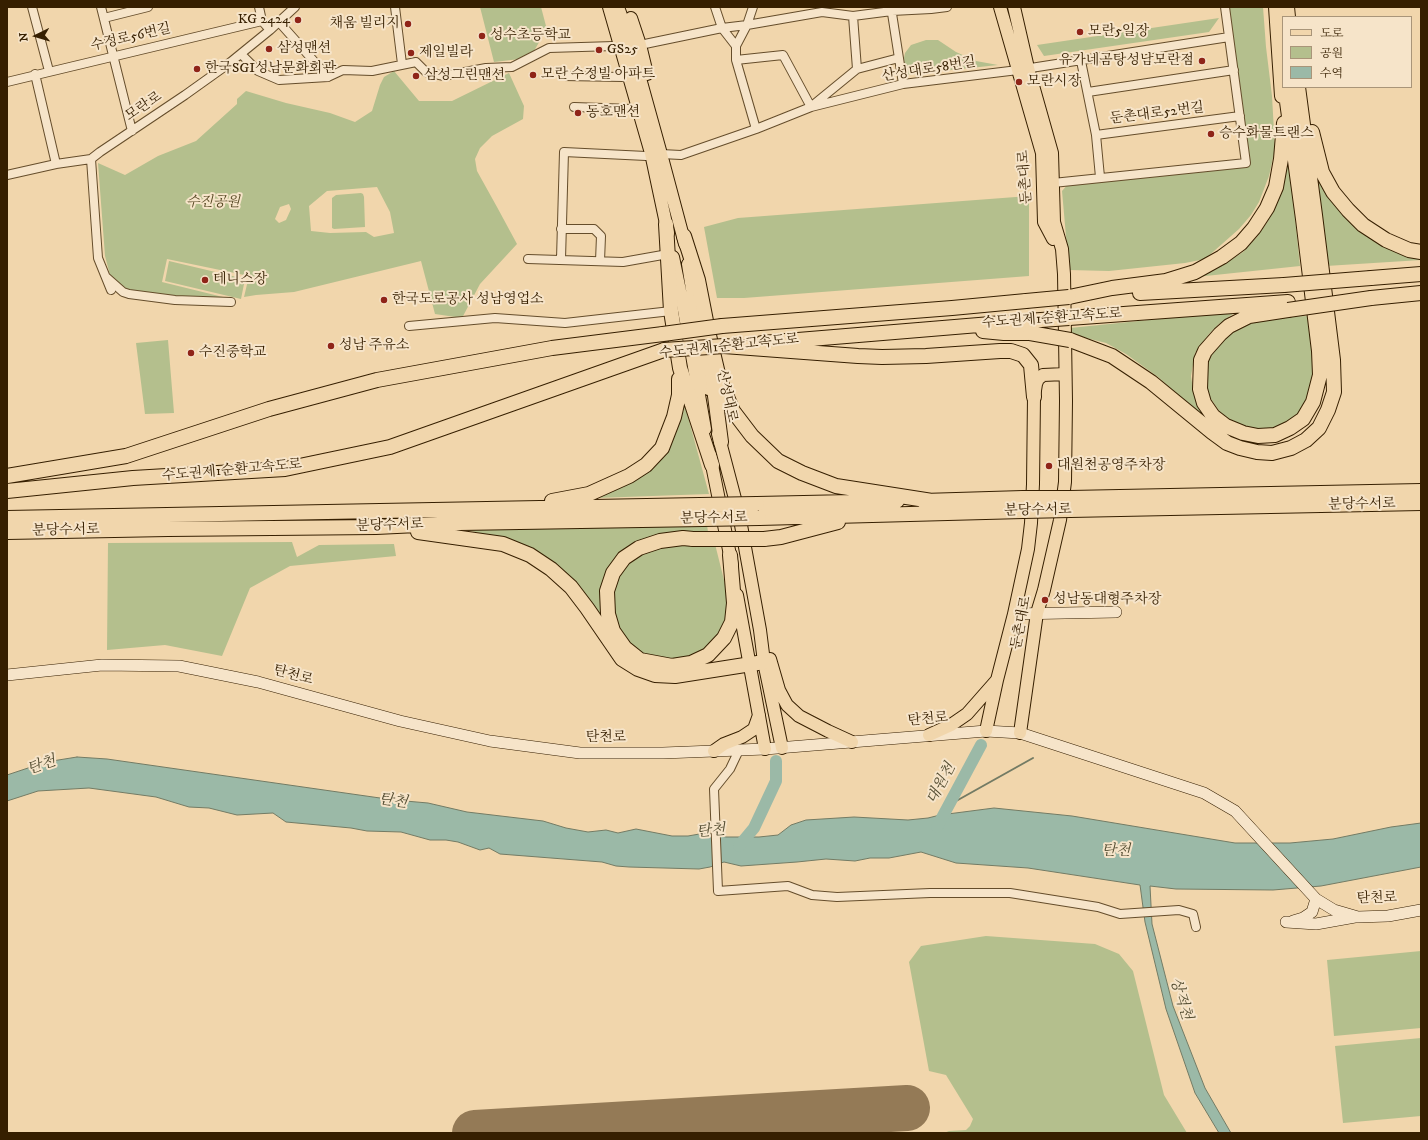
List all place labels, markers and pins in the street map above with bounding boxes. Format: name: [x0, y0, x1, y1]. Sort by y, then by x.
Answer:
place label: KG 2424: [238, 12, 290, 28]
marker: KG 2424: [293, 15, 303, 25]
place label: 채움 빌리지: [329, 16, 400, 32]
marker: 채움 빌리지: [403, 19, 413, 29]
place label: 모란5일장: [1088, 24, 1149, 40]
marker: 모란5일장: [1075, 27, 1085, 37]
place label: 성수초등학교: [490, 28, 571, 44]
marker: 성수초등학교: [477, 31, 487, 41]
place label: 삼성맨션: [277, 41, 331, 57]
place label: GS25: [607, 42, 638, 58]
marker: 삼성맨션: [264, 44, 274, 54]
place label: 제일빌라: [419, 45, 473, 61]
marker: GS25: [594, 45, 604, 55]
marker: 제일빌라: [406, 48, 416, 58]
place label: 유가네곰탕성남모란점: [1059, 53, 1194, 69]
marker: 유가네곰탕성남모란점: [1197, 56, 1207, 66]
place label: 한국SGI성남문화회관: [205, 61, 336, 77]
marker: 한국SGI성남문화회관: [192, 64, 202, 74]
place label: 모란 수정빌 아파트: [541, 67, 655, 83]
place label: 삼성그린맨션: [424, 68, 505, 84]
marker: 모란 수정빌 아파트: [528, 70, 538, 80]
marker: 삼성그린맨션: [411, 71, 421, 81]
place label: 모란시장: [1027, 74, 1081, 90]
marker: 모란시장: [1014, 77, 1024, 87]
place label: 동호맨션: [586, 105, 640, 121]
marker: 동호맨션: [573, 108, 583, 118]
place label: 승수화물트랜스: [1219, 126, 1314, 142]
marker: 승수화물트랜스: [1206, 129, 1216, 139]
place label: 테니스장: [213, 272, 267, 288]
marker: 테니스장: [200, 275, 210, 285]
place label: 한국도로공사 성남영업소: [392, 292, 544, 308]
marker: 한국도로공사 성남영업소: [379, 295, 389, 305]
place label: 성남 주유소: [339, 338, 410, 354]
marker: 성남 주유소: [326, 341, 336, 351]
place label: 수진중학교: [199, 345, 267, 361]
marker: 수진중학교: [186, 348, 196, 358]
place label: 대원천공영주차장: [1057, 458, 1165, 474]
marker: 대원천공영주차장: [1044, 461, 1054, 471]
place label: 성남동대형주차장: [1053, 592, 1161, 608]
marker: 성남동대형주차장: [1040, 595, 1050, 605]

